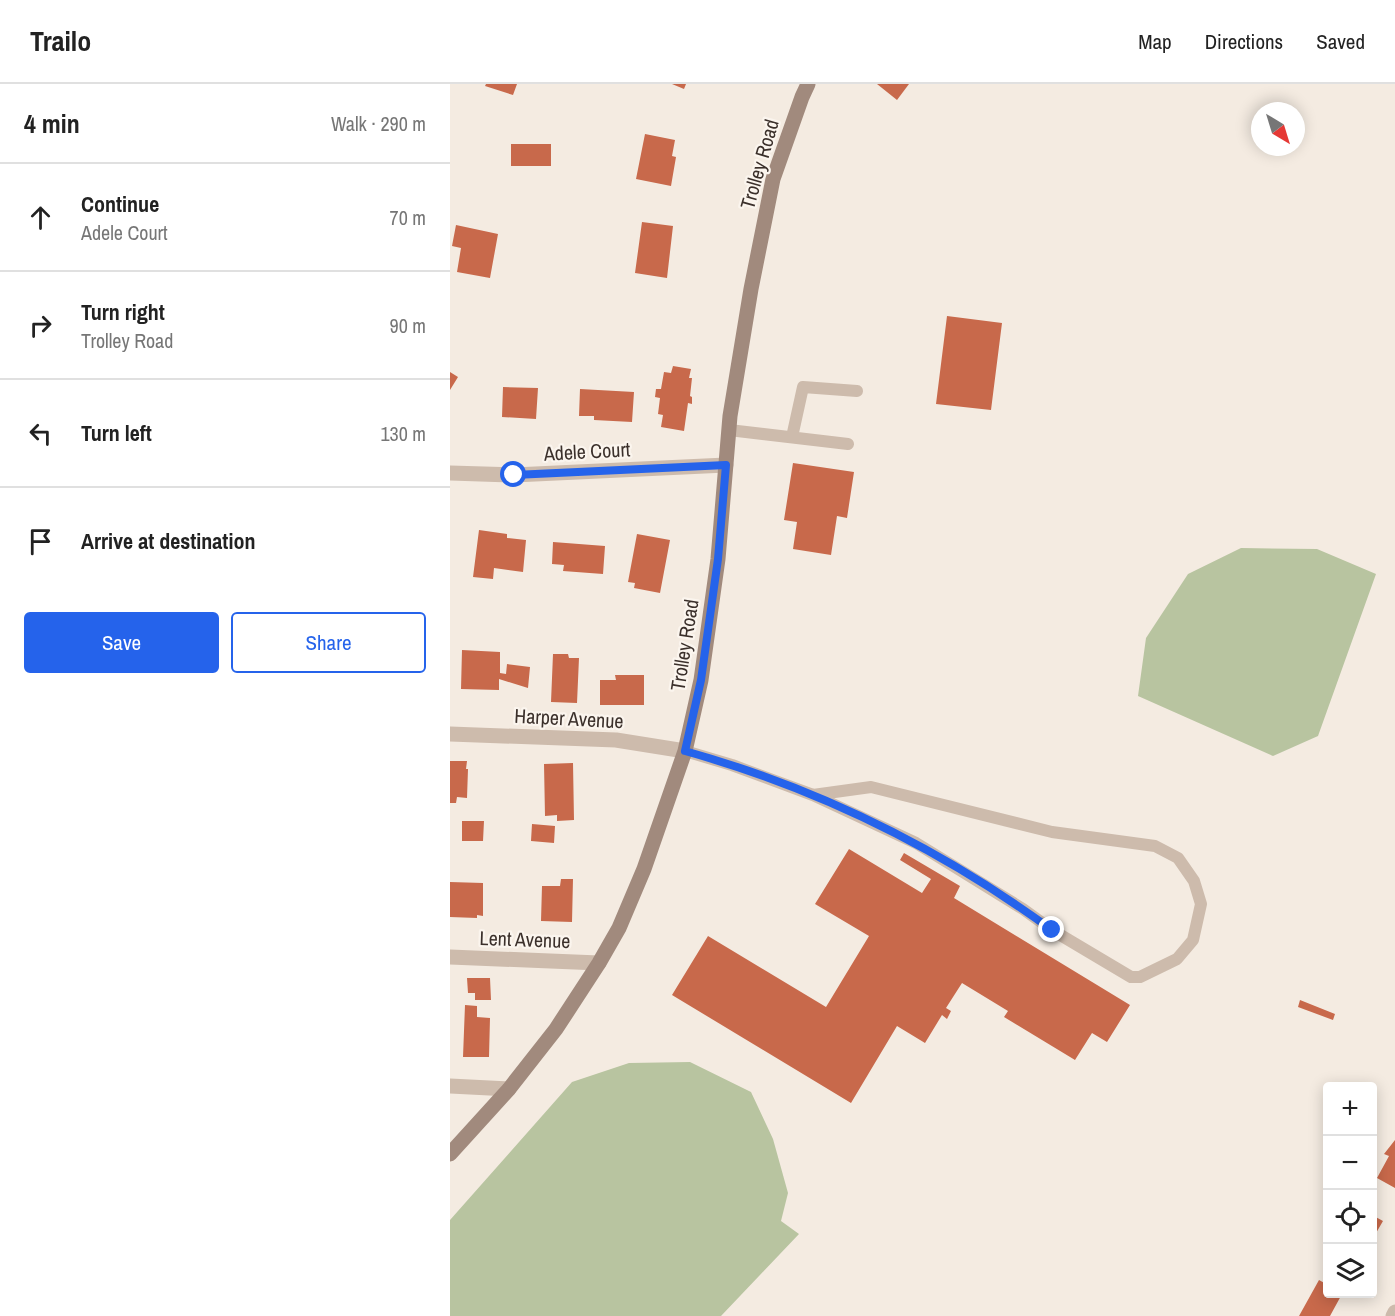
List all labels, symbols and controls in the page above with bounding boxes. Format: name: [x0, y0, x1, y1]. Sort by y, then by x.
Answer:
text: Trailo: [30, 22, 91, 60]
text: Map: [1138, 27, 1172, 56]
text: Directions: [1205, 27, 1283, 56]
text: Saved: [1316, 27, 1365, 56]
north arrow: [1251, 102, 1305, 156]
text: 4 min: [24, 106, 80, 141]
text: Walk · 290 m: [331, 110, 426, 137]
street label: Trolley Road: [733, 116, 785, 212]
text: Continue: [81, 189, 159, 219]
icon: ahead: [24, 201, 57, 234]
text: 70 m: [390, 204, 426, 231]
text: Adele Court: [81, 219, 168, 246]
text: Turn right: [81, 297, 165, 327]
icon: right: [24, 309, 57, 342]
text: 90 m: [390, 312, 426, 339]
text: Trolley Road: [81, 327, 173, 354]
icon: left: [24, 417, 57, 450]
text: Turn left: [81, 418, 152, 448]
text: 130 m: [380, 420, 426, 447]
street label: Adele Court: [542, 435, 631, 467]
route start: [500, 461, 526, 487]
icon: arrive: [24, 525, 57, 558]
text: Arrive at destination: [81, 526, 255, 556]
street label: Trolley Road: [663, 597, 705, 693]
button: Save: [24, 612, 219, 673]
button: Share: [231, 612, 426, 673]
street label: Harper Avenue: [514, 702, 624, 734]
route end: [1038, 916, 1064, 942]
street label: Lent Avenue: [479, 924, 571, 954]
map controls: [1323, 1082, 1377, 1298]
button: +: [1323, 1082, 1377, 1136]
button: −: [1323, 1136, 1377, 1190]
button: locate: [1323, 1190, 1377, 1244]
button: layers: [1323, 1244, 1377, 1298]

